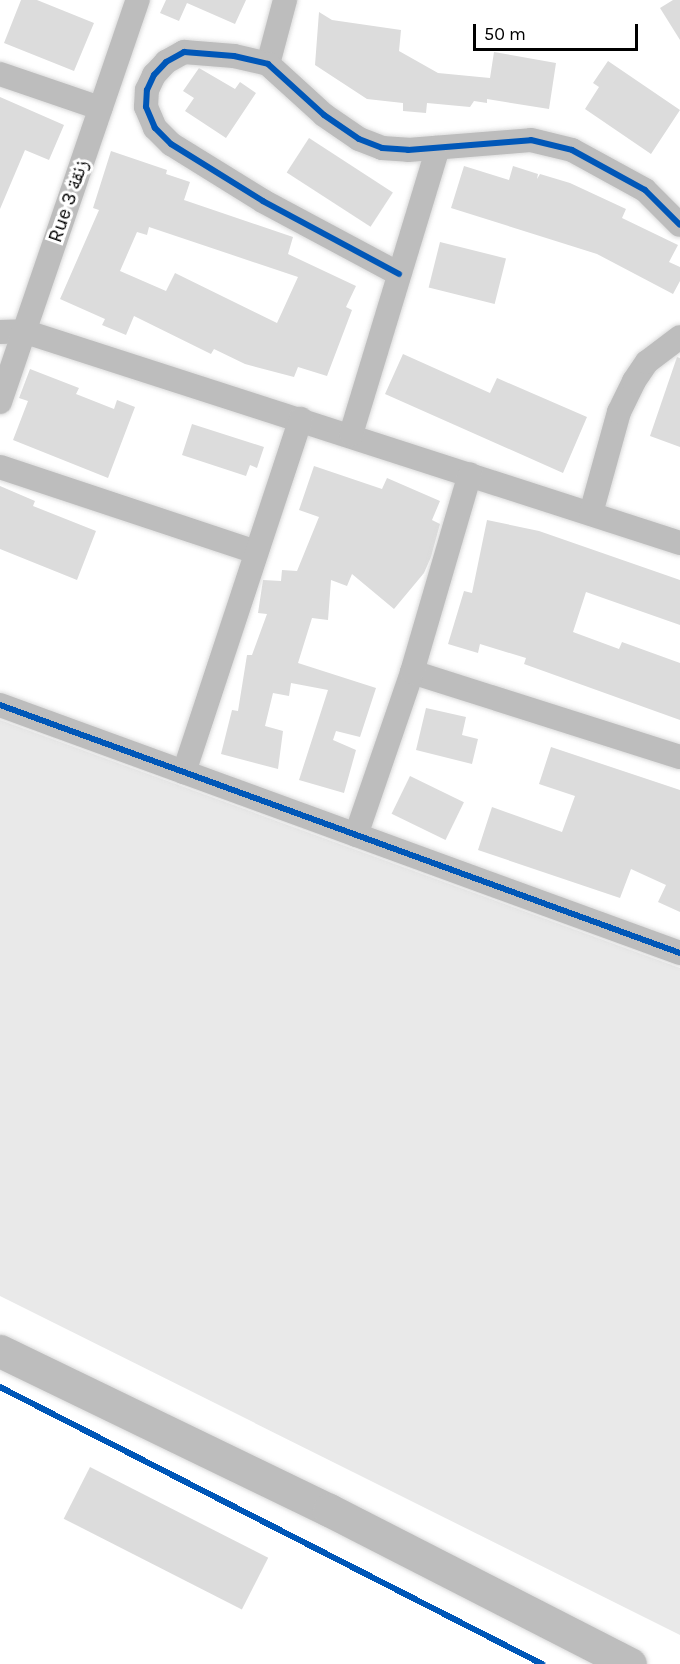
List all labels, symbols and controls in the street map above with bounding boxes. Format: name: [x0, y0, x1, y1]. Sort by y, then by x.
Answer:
scale bar: [476, 12, 641, 50]
text: 50 m: [484, 23, 526, 45]
street label: Rue 3 زنقة: [43, 156, 93, 246]

